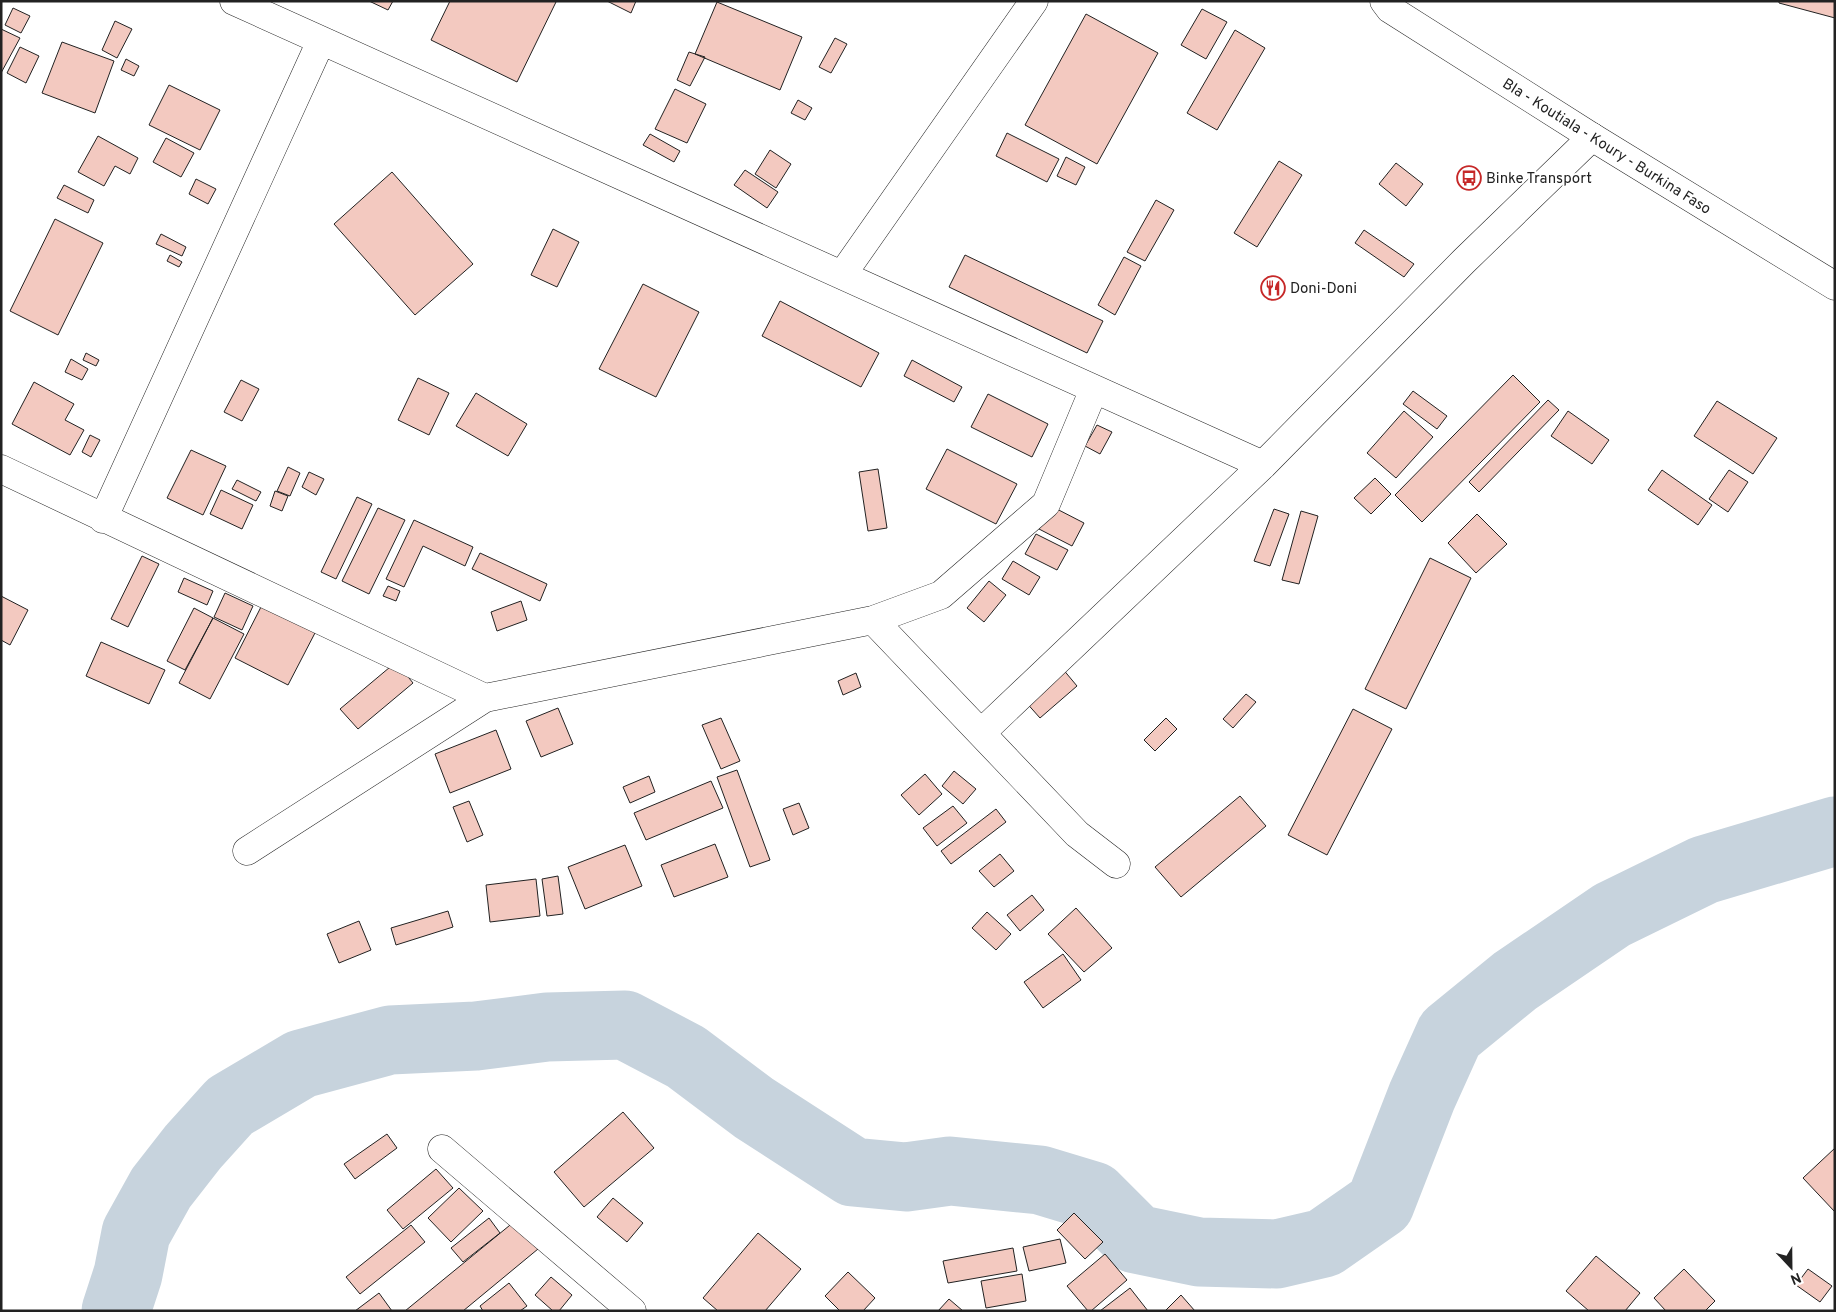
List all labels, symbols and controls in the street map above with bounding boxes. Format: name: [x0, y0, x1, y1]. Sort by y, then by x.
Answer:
street label: Bla - Koutiala - Koury - Burkina Faso: [1498, 75, 1714, 220]
bus stop icon: Binke Transport: [1456, 165, 1482, 191]
place label: Binke Transport: [1486, 170, 1592, 189]
restaurant icon: Doni-Doni: [1260, 275, 1286, 301]
place label: Doni-Doni: [1290, 280, 1357, 299]
north arrow: [1766, 1242, 1816, 1292]
text: N: [1787, 1268, 1803, 1287]

